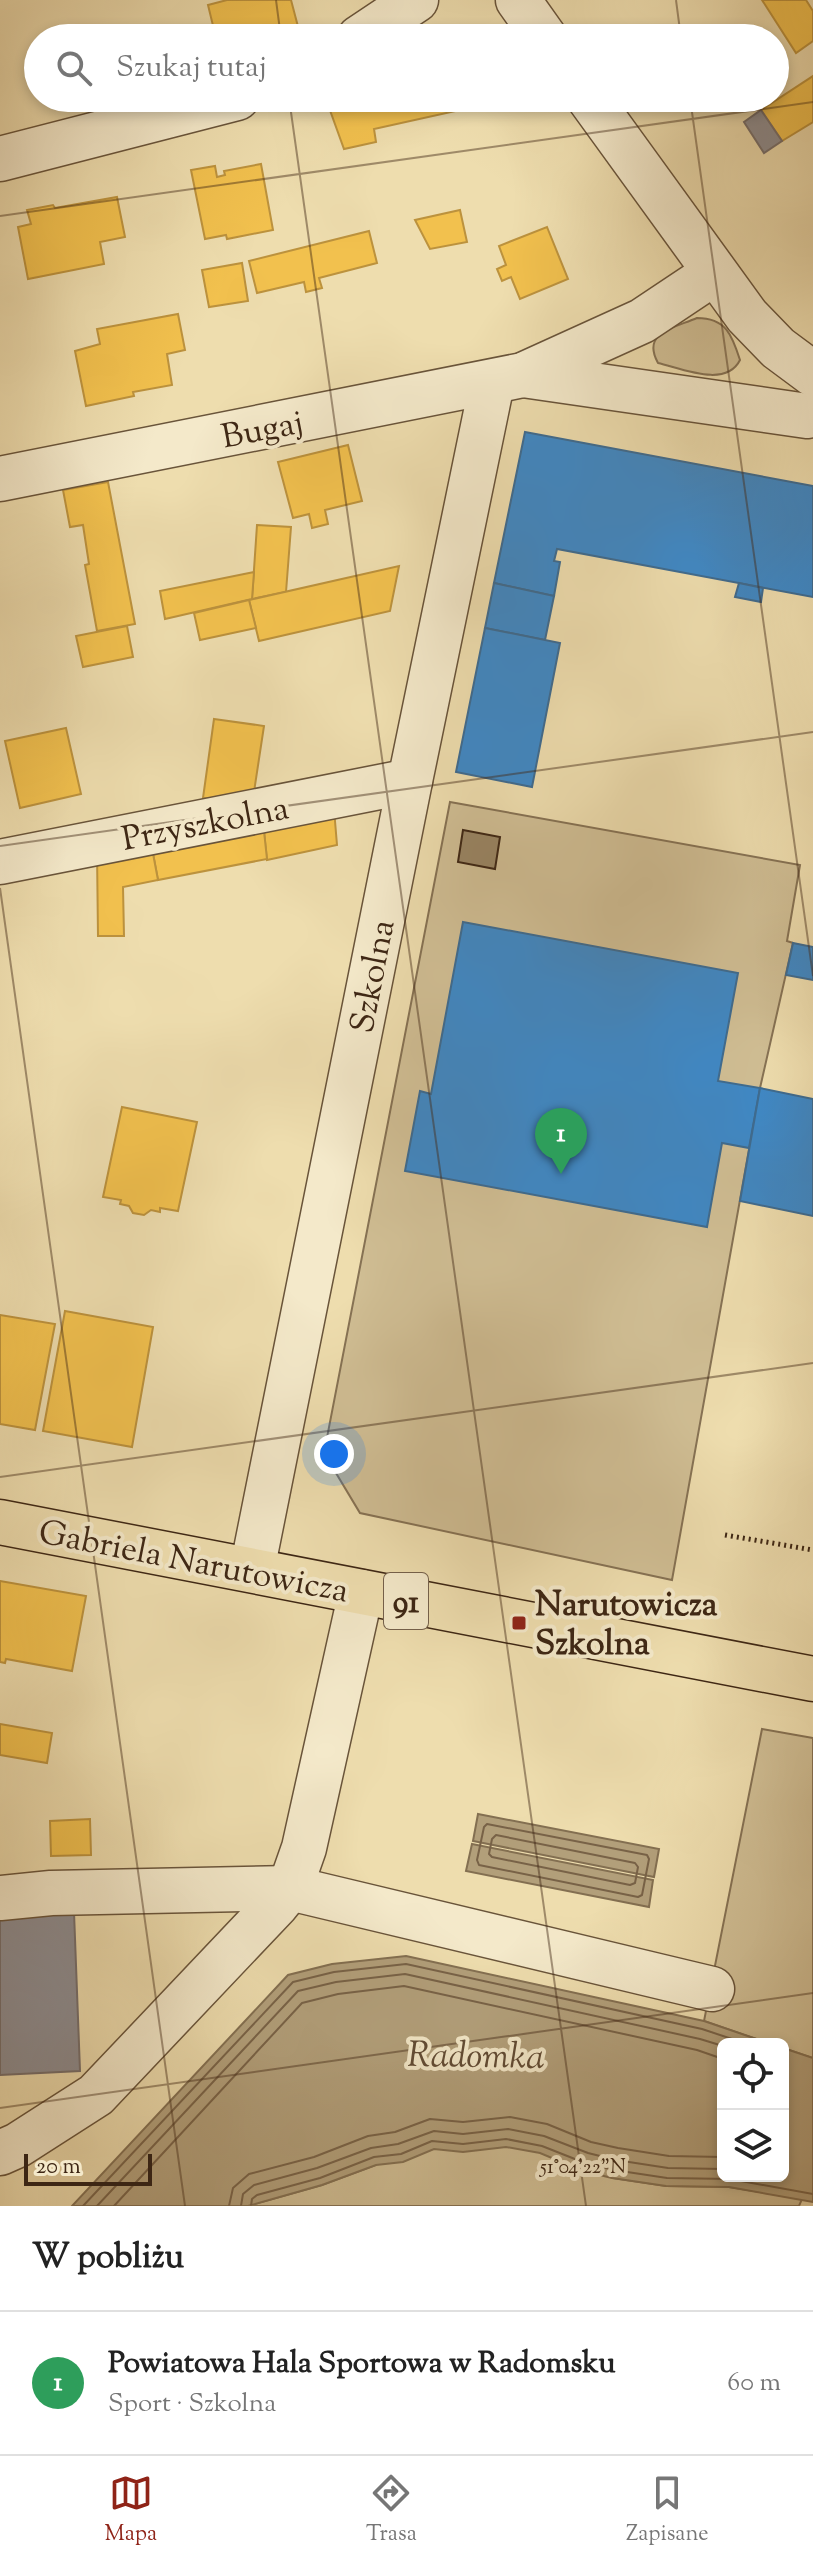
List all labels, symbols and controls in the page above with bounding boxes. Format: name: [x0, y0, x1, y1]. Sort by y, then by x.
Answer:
search box: [24, 24, 789, 112]
icon: search: [52, 46, 96, 90]
text: Szukaj tutaj: [116, 47, 267, 90]
street label: Bugaj: [218, 400, 308, 463]
street label: Przyszkolna: [118, 785, 293, 866]
street label: Szkolna: [339, 916, 409, 1038]
pin: 1: [535, 1108, 587, 1174]
your location: [314, 1434, 354, 1474]
street label: Gabriela Narutowicza: [34, 1509, 352, 1618]
road number: 91: [384, 1573, 428, 1629]
place label: Narutowicza Szkolna: [535, 1582, 718, 1670]
marker: Narutowicza Szkolna: [510, 1614, 528, 1632]
water label: Radomka: [407, 2031, 545, 2085]
map controls: [717, 2038, 789, 2182]
button: locate: [717, 2038, 789, 2110]
button: layers: [717, 2110, 789, 2182]
scale bar: [24, 2150, 152, 2186]
text: 20 m: [36, 2152, 81, 2184]
text: 51°04'22"N: [539, 2154, 626, 2183]
text: W pobliżu: [32, 2234, 184, 2283]
text: Powiatowa Hala Sportowa w Radomsku: [108, 2343, 615, 2386]
text: 1: [54, 2365, 62, 2402]
text: 60 m: [727, 2365, 781, 2402]
text: Sport · Szkolna: [108, 2386, 276, 2423]
tab: Mapa: [105, 2471, 157, 2551]
tab: Trasa: [366, 2471, 417, 2551]
tab: Zapisane: [626, 2471, 708, 2551]

